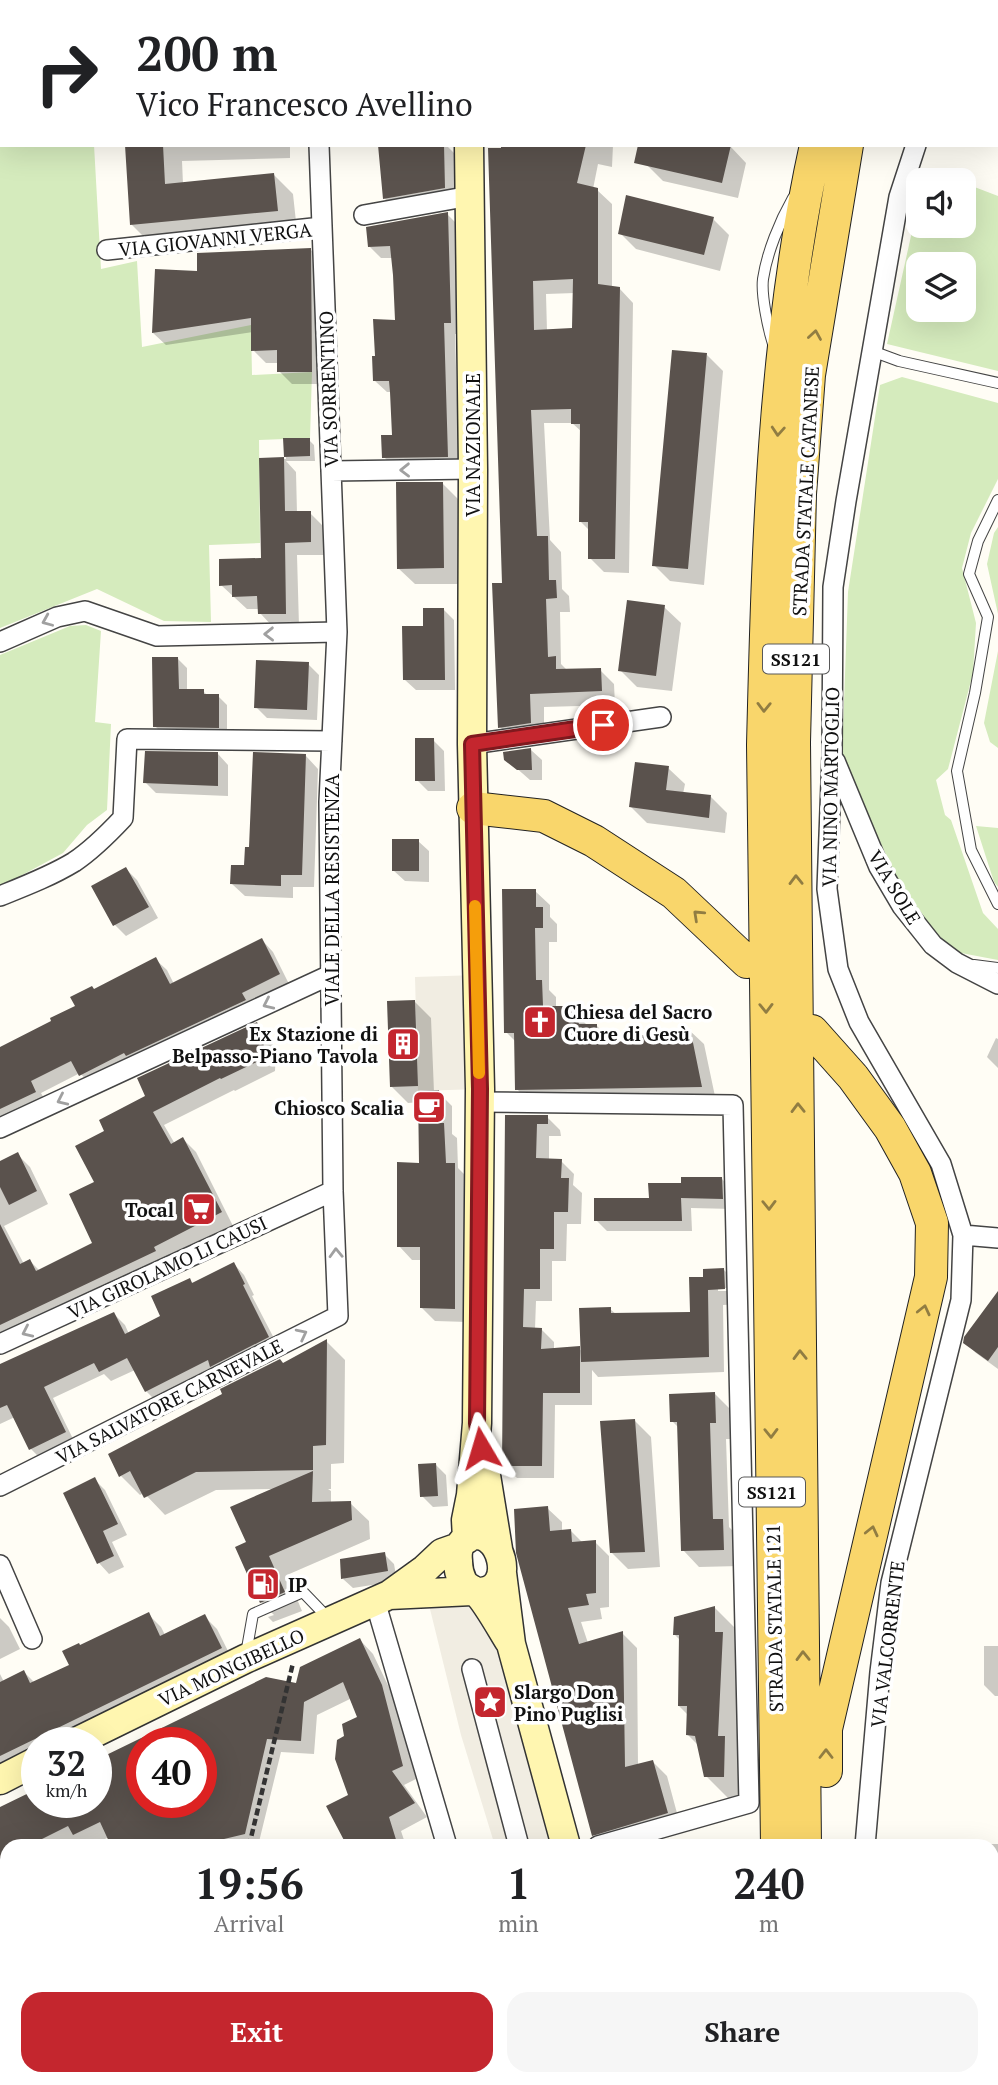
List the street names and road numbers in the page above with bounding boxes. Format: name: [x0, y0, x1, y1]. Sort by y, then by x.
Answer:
street label: VIA GIOVANNI VERGA: [117, 216, 313, 262]
street label: VIA SORRENTINO: [313, 310, 343, 468]
street label: STRADA STATALE CATANESE: [786, 365, 824, 617]
street label: VIA NAZIONALE: [460, 373, 485, 517]
road number: SS121: [763, 644, 829, 674]
street label: VIA NINO MARTOGLIO: [816, 687, 844, 887]
street label: VIALE DELLA RESISTENZA: [319, 774, 344, 1006]
street label: VIA SOLE: [863, 845, 927, 929]
street label: VIA GIROLAMO LI CAUSI: [63, 1210, 271, 1324]
street label: VIA SALVATORE CARNEVALE: [51, 1333, 287, 1469]
road number: SS121: [739, 1478, 805, 1506]
street label: STRADA STATALE 121: [760, 1524, 788, 1712]
street label: VIA VALCORRENTE: [864, 1559, 910, 1729]
street label: VIA MONGIBELLO: [154, 1622, 308, 1712]

